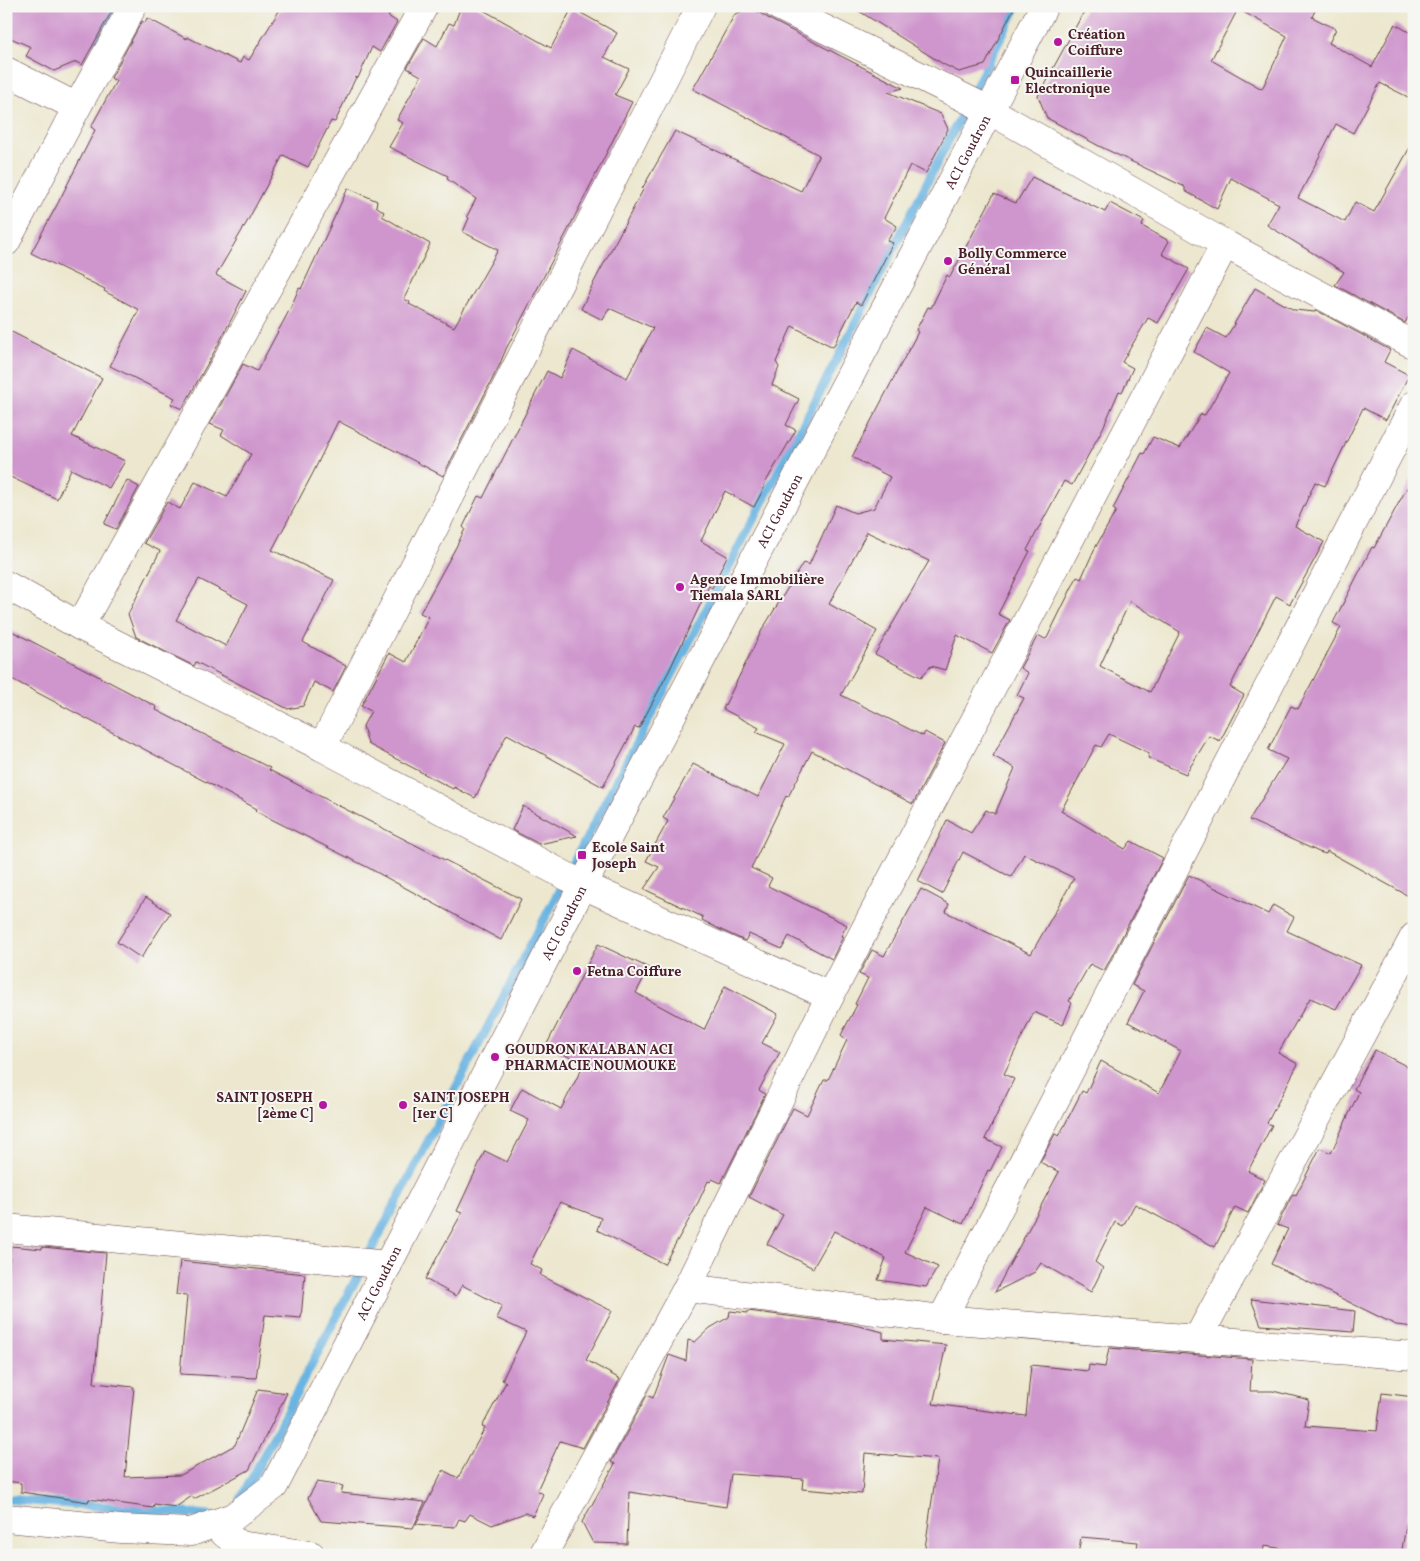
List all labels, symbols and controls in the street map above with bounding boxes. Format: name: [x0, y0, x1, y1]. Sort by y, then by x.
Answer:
place label: Création Coiffure: [1068, 26, 1125, 61]
marker: Création Coiffure: [1052, 36, 1064, 48]
place label: Quincaillerie Electronique: [1025, 64, 1112, 99]
marker: Quincaillerie Electronique: [1009, 74, 1021, 86]
street label: ACI Goudron: [941, 112, 996, 193]
place label: Bolly Commerce Général: [958, 245, 1067, 280]
marker: Bolly Commerce Général: [942, 255, 954, 267]
street label: ACI Goudron: [753, 471, 808, 552]
place label: Agence Immobilière Tiemala SARL: [690, 571, 824, 606]
marker: Agence Immobilière Tiemala SARL: [674, 581, 686, 593]
place label: Ecole Saint Joseph: [591, 839, 665, 874]
marker: Ecole Saint Joseph: [576, 849, 588, 861]
street label: ACI Goudron: [538, 883, 592, 964]
place label: Fetna Coiffure: [587, 963, 681, 982]
marker: Fetna Coiffure: [571, 965, 583, 977]
place label: GOUDRON KALABAN ACI PHARMACIE NOUMOUKE: [505, 1041, 676, 1076]
marker: GOUDRON KALABAN ACI PHARMACIE NOUMOUKE: [489, 1051, 501, 1063]
place label: SAINT JOSEPH [2ème C]: [216, 1089, 313, 1124]
place label: SAINT JOSEPH [1er C]: [413, 1089, 510, 1124]
marker: SAINT JOSEPH [2ème C]: [317, 1099, 329, 1111]
marker: SAINT JOSEPH [1er C]: [397, 1099, 409, 1111]
street label: ACI Goudron: [353, 1243, 407, 1324]

